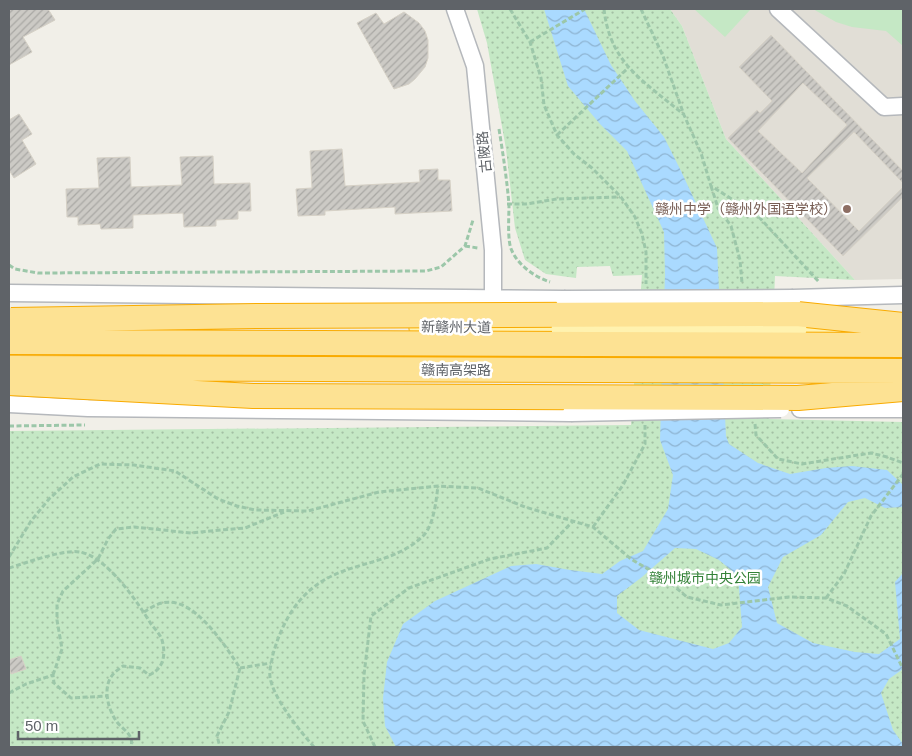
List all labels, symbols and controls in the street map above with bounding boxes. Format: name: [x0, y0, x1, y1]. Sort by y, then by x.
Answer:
street label: 古陂路: [474, 130, 494, 174]
place label: 赣州中学（赣州外国语学校）: [655, 201, 837, 217]
marker: 赣州中学（赣州外国语学校）: [841, 203, 853, 215]
street label: 新赣州大道: [421, 318, 491, 336]
street label: 赣南高架路: [421, 362, 491, 378]
park label: 赣州城市中央公园: [649, 570, 761, 586]
scale bar: [18, 708, 139, 740]
text: 50 m: [25, 717, 58, 734]

